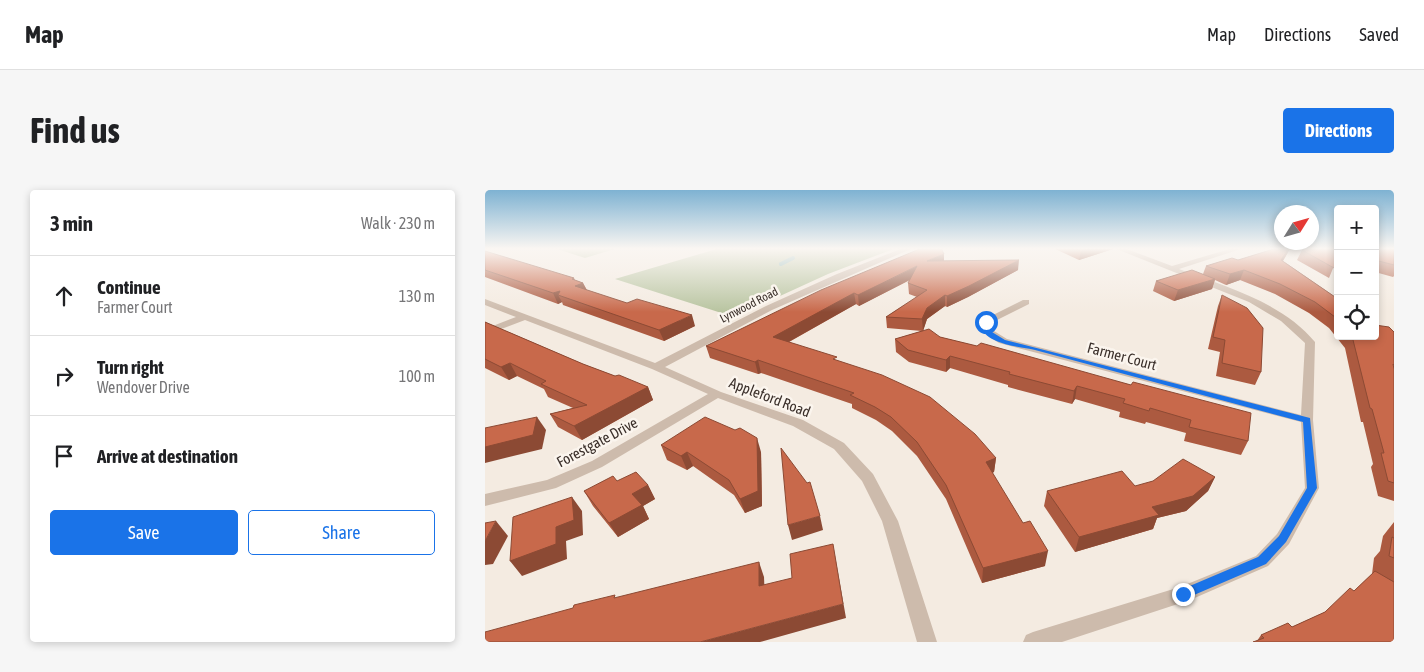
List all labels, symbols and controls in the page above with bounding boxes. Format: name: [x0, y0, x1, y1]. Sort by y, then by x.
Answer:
text: Map: [25, 21, 64, 48]
text: Map: [1207, 24, 1236, 45]
text: Directions: [1264, 24, 1331, 45]
text: Saved: [1359, 24, 1399, 45]
button: Directions: [1283, 108, 1394, 153]
text: Find us: [30, 110, 120, 150]
north arrow: [1274, 205, 1319, 250]
map controls: [1334, 205, 1379, 340]
button: +: [1334, 205, 1379, 250]
text: 3 min: [50, 211, 93, 235]
text: Walk · 230 m: [361, 214, 435, 232]
button: −: [1334, 250, 1379, 295]
text: Continue: [97, 276, 161, 298]
icon: ahead: [50, 282, 78, 310]
street label: Lynwood Road: [717, 284, 781, 326]
text: 130 m: [399, 287, 435, 305]
button: locate: [1334, 295, 1379, 340]
text: Farmer Court: [97, 298, 173, 316]
route start: [975, 311, 998, 334]
street label: Farmer Court: [1086, 339, 1158, 373]
text: Turn right: [97, 356, 164, 378]
icon: right: [50, 362, 78, 390]
text: 100 m: [399, 367, 435, 385]
street label: Appleford Road: [727, 374, 813, 420]
text: Wendover Drive: [97, 378, 190, 396]
street label: Forestgate Drive: [554, 414, 640, 470]
icon: arrive: [50, 442, 78, 470]
text: Arrive at destination: [97, 445, 238, 467]
button: Save: [50, 510, 238, 555]
button: Share: [248, 510, 435, 555]
route end: [1172, 583, 1195, 606]

